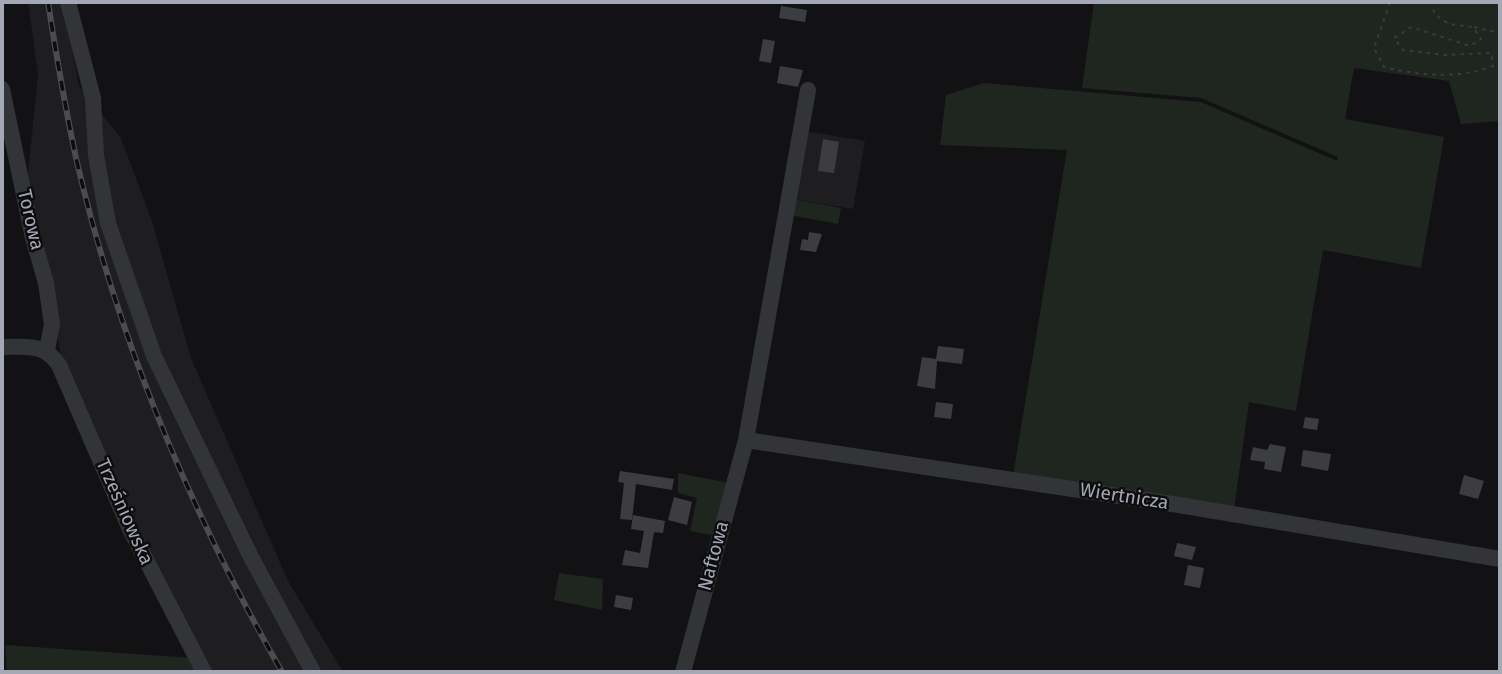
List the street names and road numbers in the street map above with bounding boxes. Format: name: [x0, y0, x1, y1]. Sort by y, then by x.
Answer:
street label: Torowa: [12, 187, 48, 253]
street label: Trześniowska: [90, 455, 158, 569]
street label: Wiertnicza: [1078, 479, 1170, 515]
street label: Naftowa: [694, 519, 734, 593]

